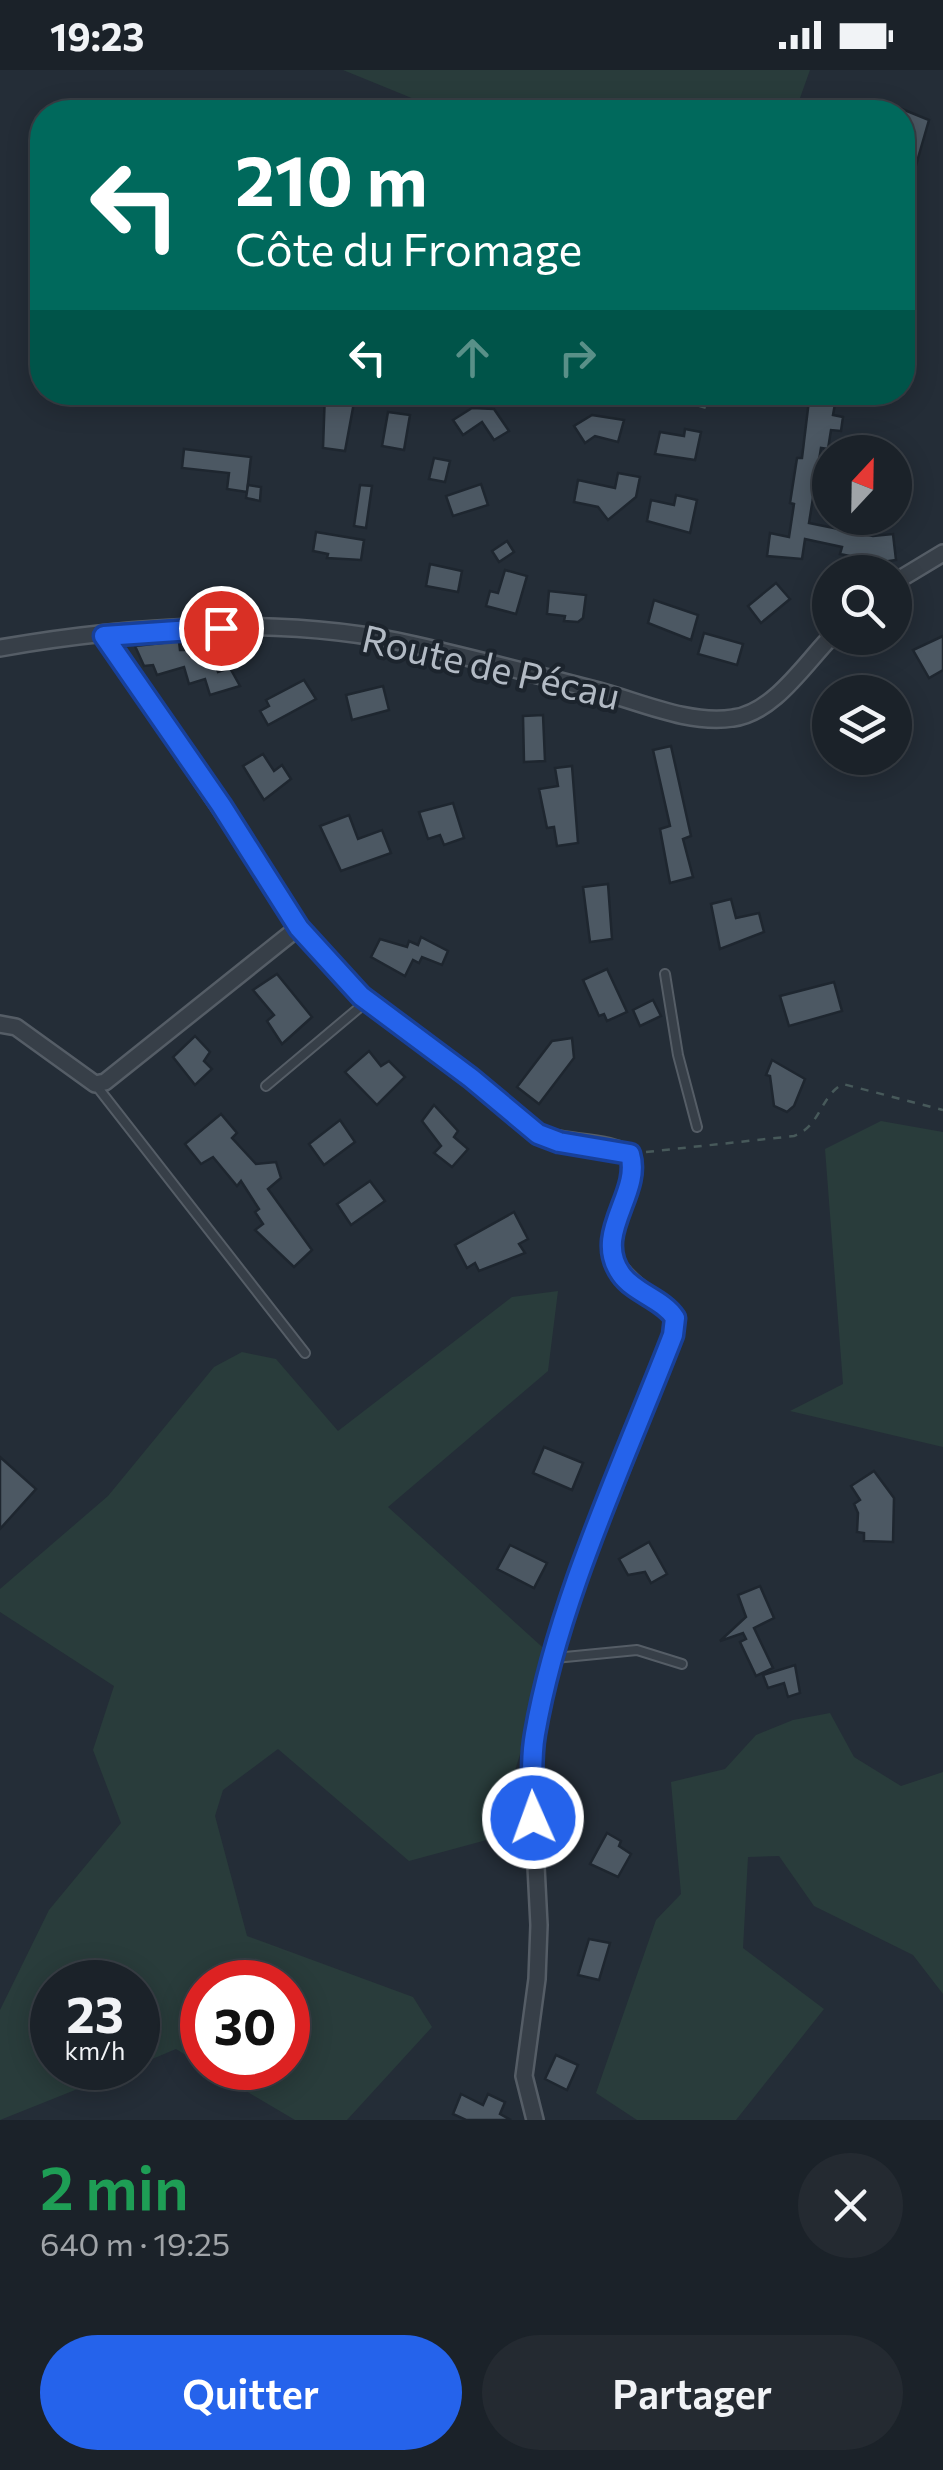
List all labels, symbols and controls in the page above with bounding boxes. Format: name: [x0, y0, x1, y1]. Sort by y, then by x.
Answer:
text: 19:23: [50, 12, 144, 59]
text: 210 m: [235, 135, 427, 220]
icon: left: [70, 140, 200, 270]
text: Côte du Fromage: [235, 220, 582, 275]
icon: left: [340, 330, 395, 385]
icon: ahead: [445, 330, 500, 385]
icon: right: [550, 330, 605, 385]
north arrow: [812, 435, 912, 535]
map controls: [812, 435, 912, 775]
button: search: [812, 555, 912, 655]
pin: [179, 586, 264, 671]
icon: arrive: [194, 601, 249, 656]
street label: Route de Pécau: [358, 613, 625, 718]
button: layers: [812, 675, 912, 775]
position arrow: [481, 1766, 585, 1870]
speed limit sign: 30: [180, 1960, 310, 2090]
text: 23: [66, 1982, 124, 2043]
text: km/h: [65, 2035, 125, 2065]
text: 2 min: [40, 2149, 189, 2222]
button: close: [798, 2153, 903, 2258]
text: 640 m · 19:25: [40, 2223, 230, 2263]
button: Quitter: [40, 2335, 462, 2450]
button: Partager: [482, 2335, 903, 2450]

